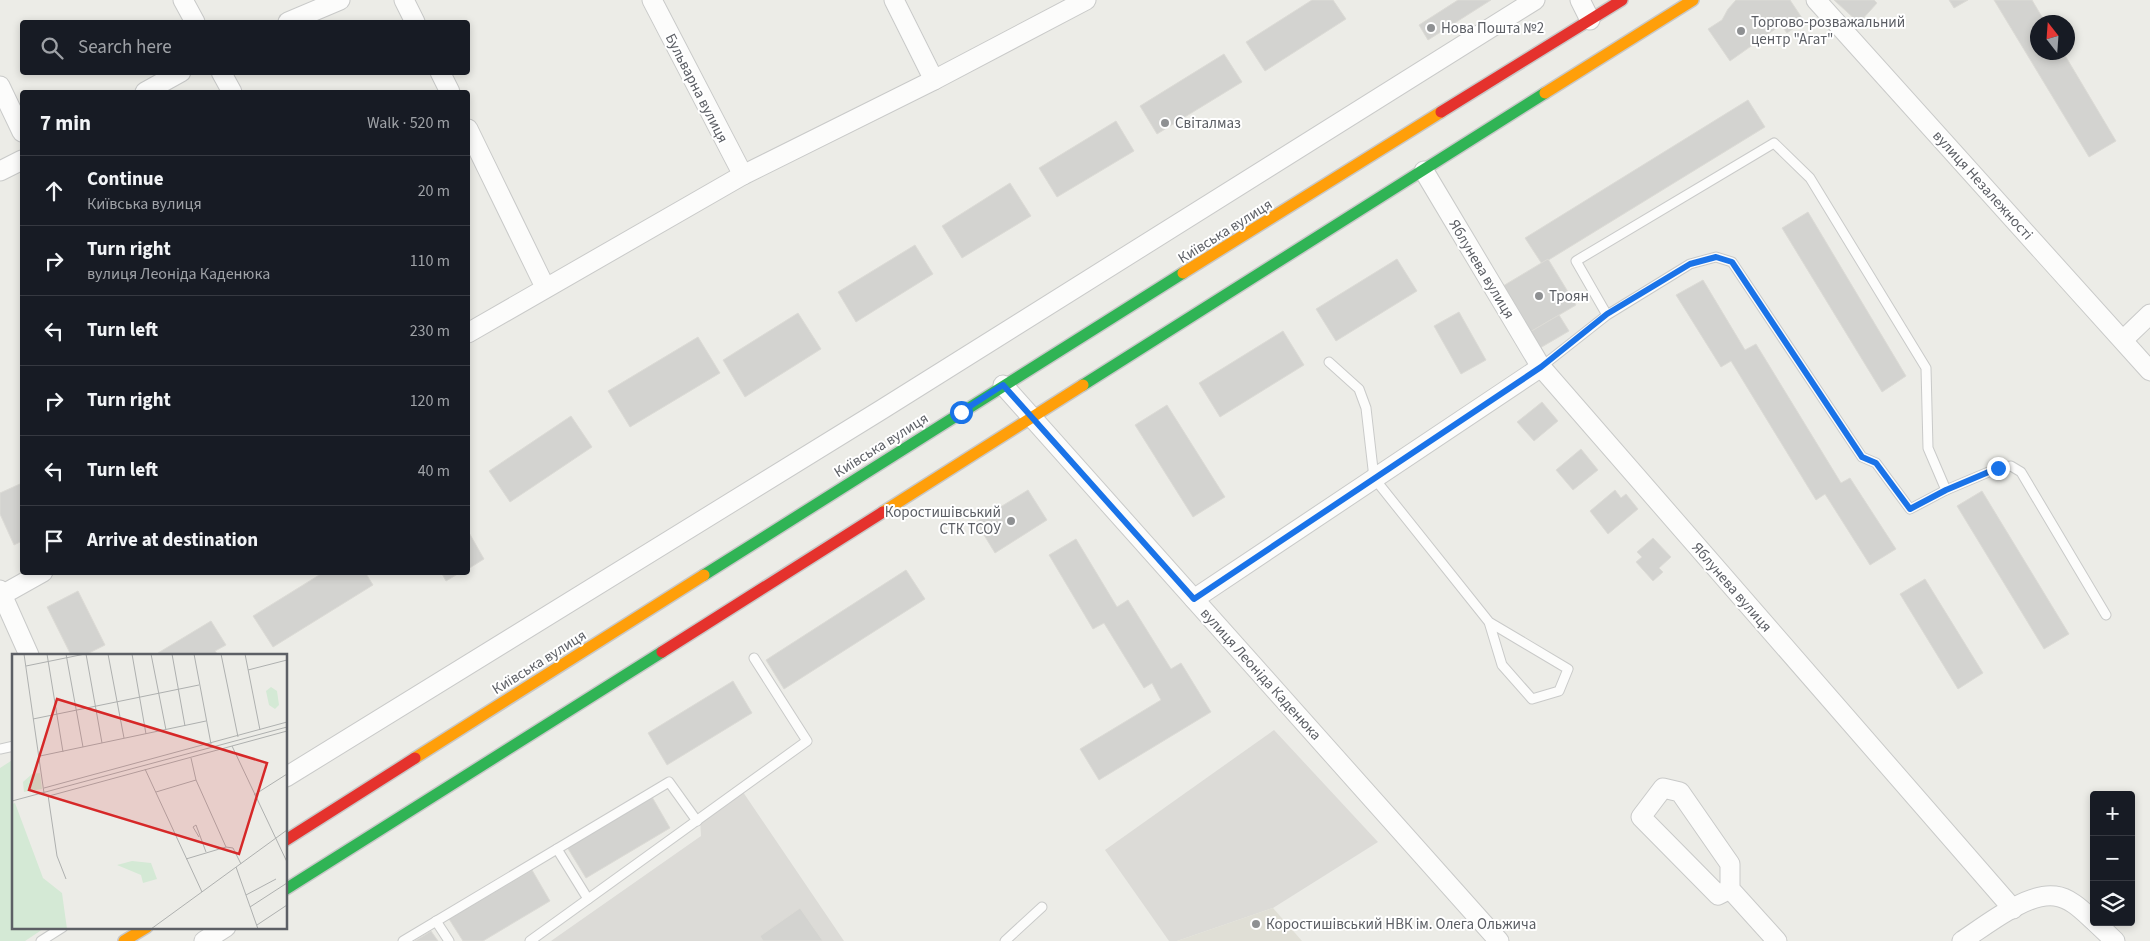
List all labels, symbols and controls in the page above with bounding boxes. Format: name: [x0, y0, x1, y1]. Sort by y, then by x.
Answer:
place label: Торгово-розважальний центр "Агат": [1751, 12, 1905, 50]
north arrow: [2030, 15, 2075, 60]
place label: Нова Пошта №2: [1441, 18, 1544, 39]
search box: [20, 20, 470, 75]
marker: Нова Пошта №2: [1425, 22, 1437, 34]
marker: Торгово-розважальний центр "Агат": [1735, 25, 1747, 37]
street label: Бульварна вулиця: [660, 30, 733, 147]
icon: search: [38, 34, 66, 62]
text: Search here: [78, 34, 172, 61]
text: 7 min: [40, 108, 91, 138]
text: Walk · 520 m: [367, 112, 450, 134]
place label: Світалмаз: [1175, 113, 1241, 134]
marker: Світалмаз: [1159, 117, 1171, 129]
street label: вулиця Незалежності: [1928, 126, 2038, 245]
text: Continue: [87, 166, 164, 193]
icon: ahead: [40, 177, 68, 205]
text: 20 m: [418, 180, 450, 202]
text: Київська вулиця: [87, 193, 202, 215]
street label: Київська вулиця: [1174, 194, 1276, 269]
street label: Яблунева вулиця: [1444, 216, 1520, 323]
text: Turn right: [87, 236, 171, 263]
icon: right: [40, 247, 68, 275]
text: 110 m: [410, 250, 450, 272]
text: вулиця Леоніда Каденюка: [87, 263, 270, 285]
place label: Троян: [1549, 286, 1589, 307]
marker: Троян: [1533, 290, 1545, 302]
icon: left: [40, 317, 68, 345]
text: Turn left: [87, 317, 158, 344]
text: 230 m: [410, 320, 450, 342]
icon: right: [40, 387, 68, 415]
text: Turn right: [87, 387, 171, 414]
text: 120 m: [410, 390, 450, 412]
route start: [950, 401, 973, 424]
street label: Київська вулиця: [830, 408, 932, 483]
icon: left: [40, 457, 68, 485]
text: Turn left: [87, 457, 158, 484]
route end: [1987, 457, 2010, 480]
text: 40 m: [418, 460, 450, 482]
place label: Коростишівський СТК ТСОУ: [885, 502, 1001, 540]
marker: Коростишівський СТК ТСОУ: [1005, 515, 1017, 527]
icon: arrive: [40, 527, 68, 555]
text: Arrive at destination: [87, 527, 258, 554]
street label: Яблунева вулиця: [1687, 538, 1777, 637]
street label: вулиця Леоніда Каденюка: [1195, 603, 1326, 745]
street label: Київська вулиця: [488, 625, 590, 700]
inset map: [12, 654, 288, 928]
map controls: [2090, 791, 2135, 926]
button: +: [2090, 791, 2135, 836]
button: −: [2090, 836, 2135, 881]
button: layers: [2090, 881, 2135, 926]
place label: Коростишівський НВК ім. Олега Ольжича: [1266, 914, 1536, 935]
marker: Коростишівський НВК ім. Олега Ольжича: [1250, 918, 1262, 930]

